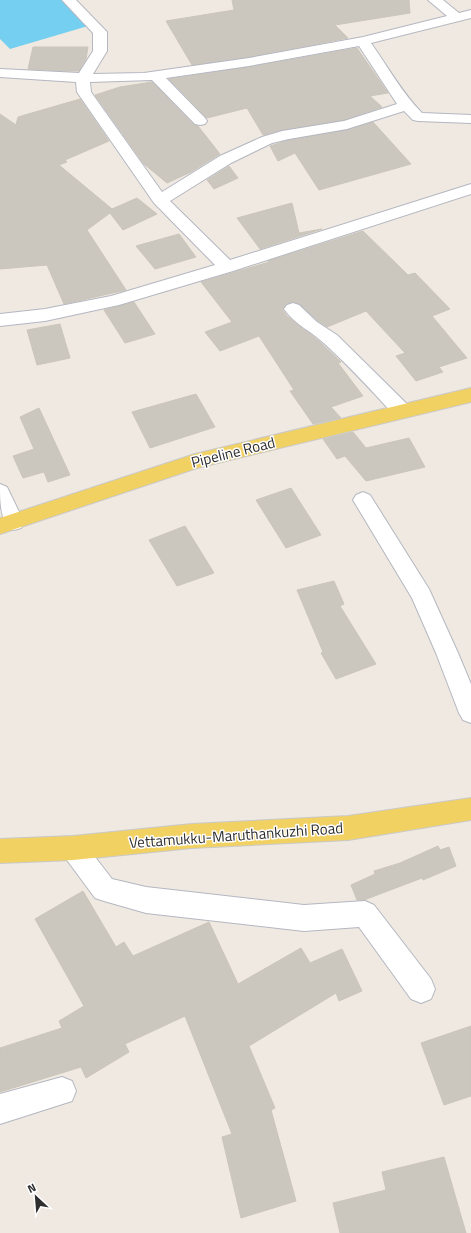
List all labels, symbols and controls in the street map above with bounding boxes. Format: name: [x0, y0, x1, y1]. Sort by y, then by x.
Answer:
street label: Pipeline Road: [189, 430, 277, 474]
street label: Vettamukku-Maruthankuzhi Road: [128, 816, 344, 854]
north arrow: [16, 1177, 56, 1217]
text: N: [25, 1179, 39, 1197]

